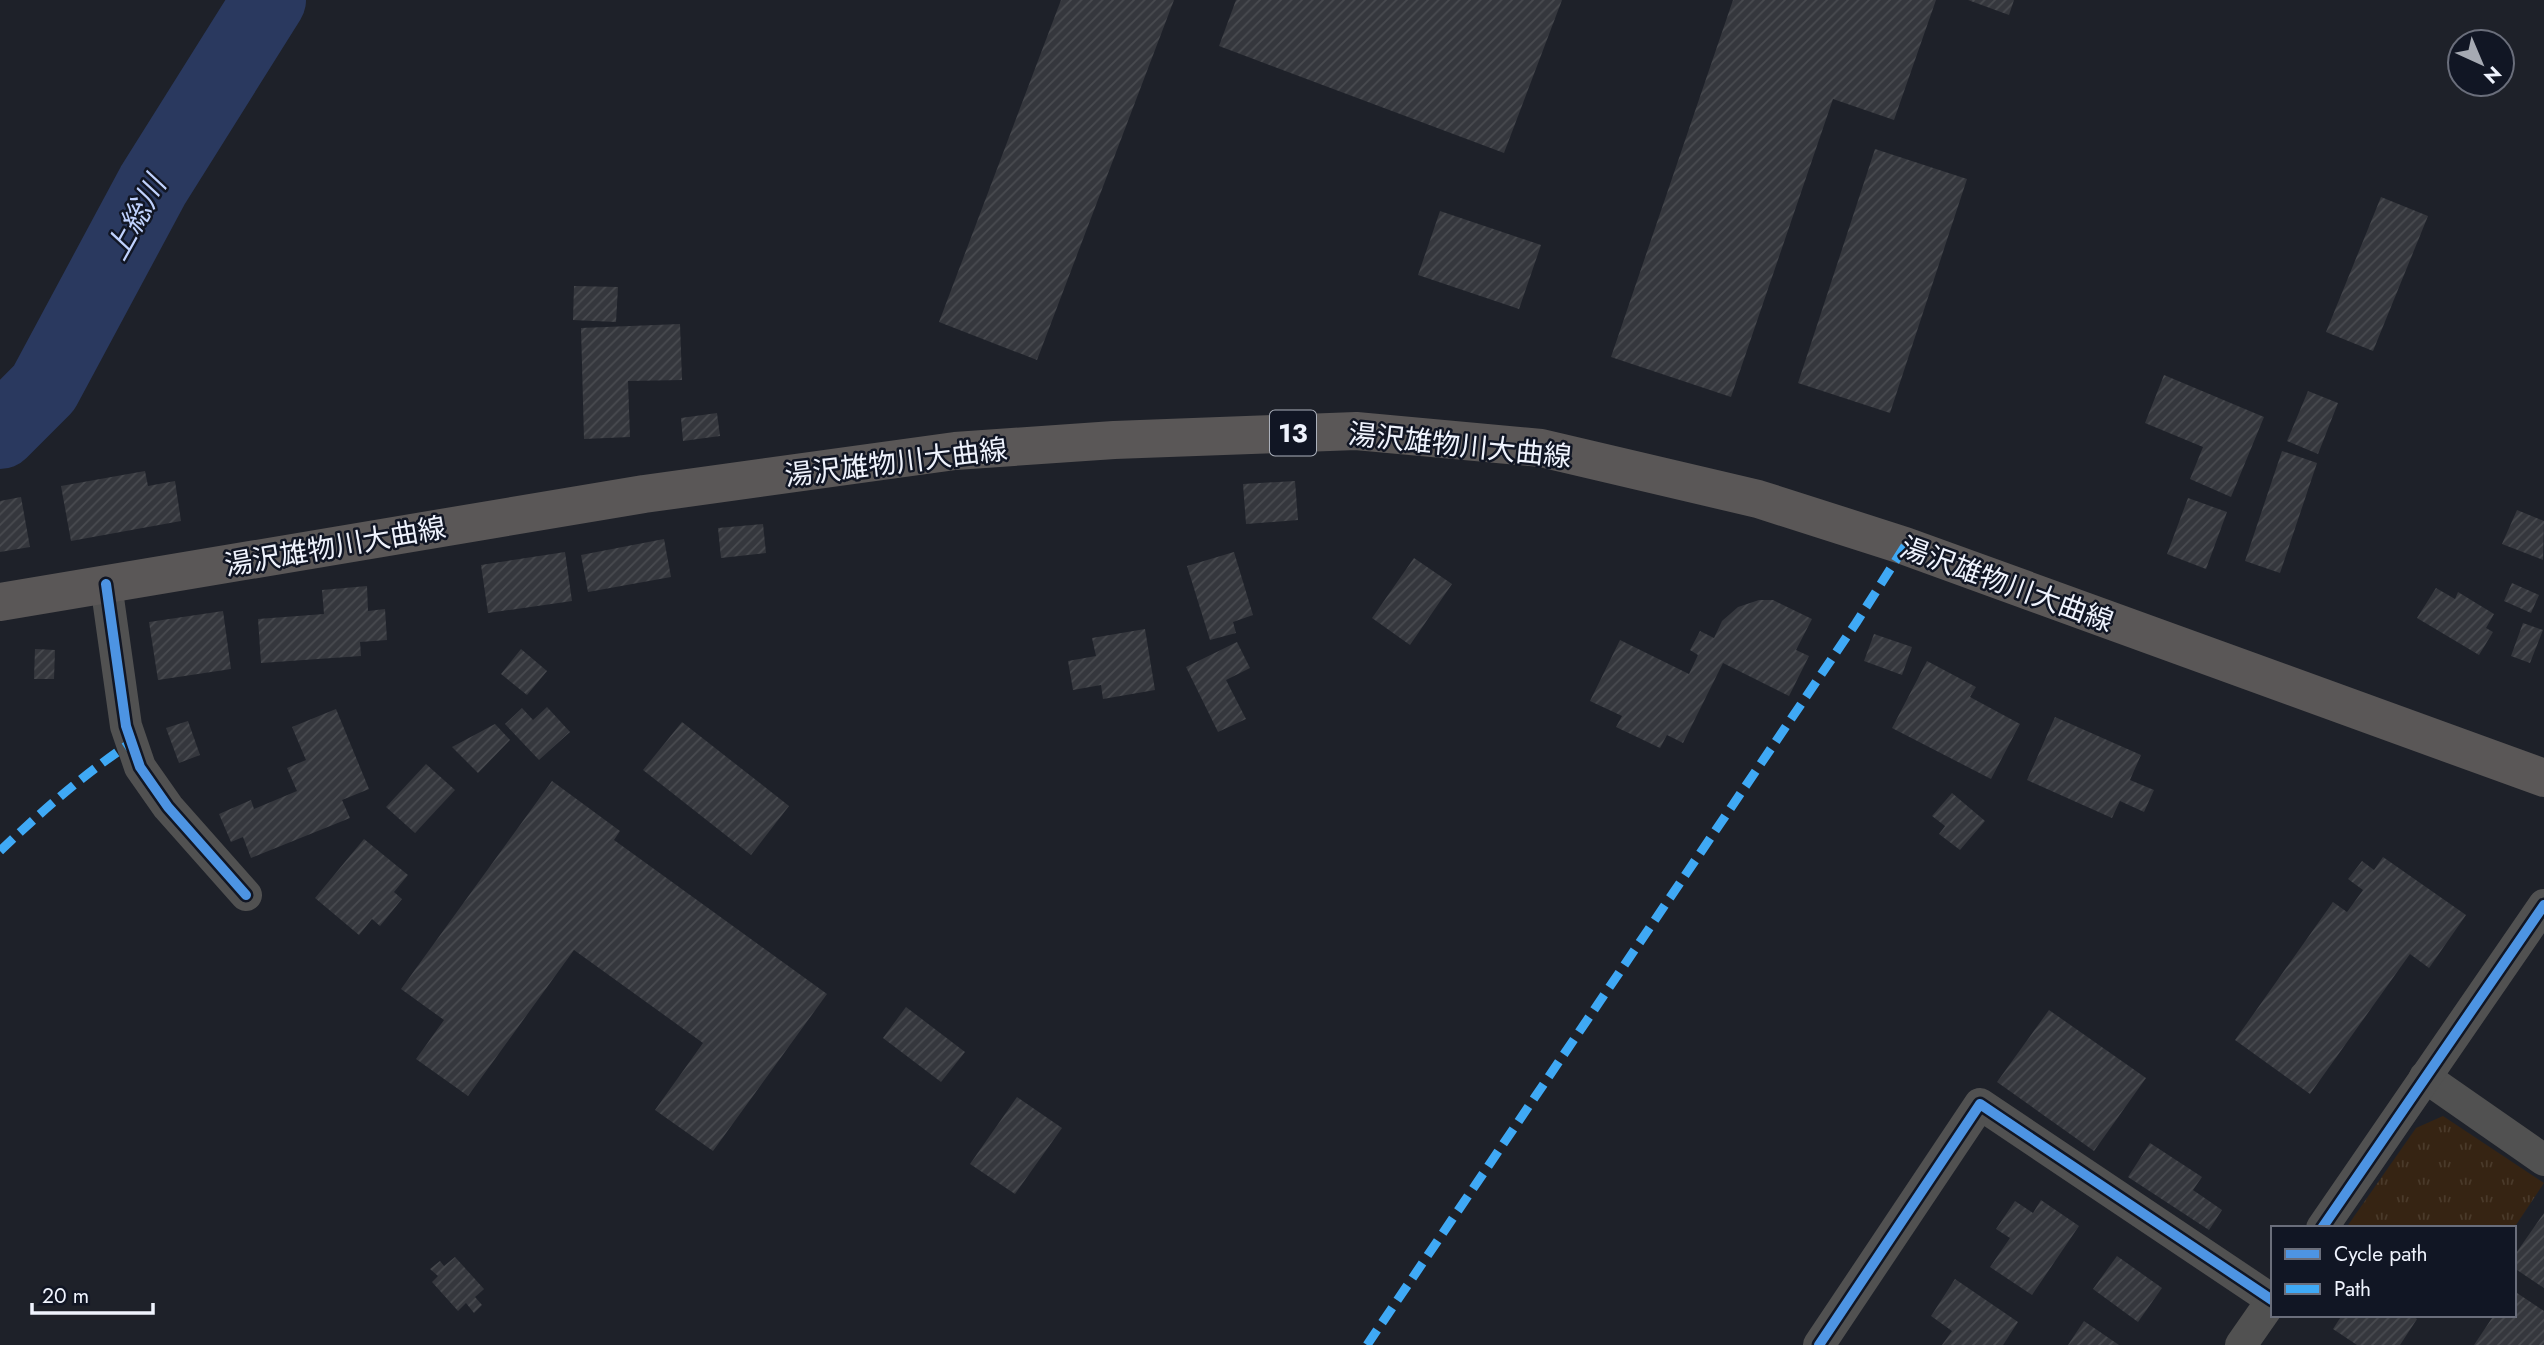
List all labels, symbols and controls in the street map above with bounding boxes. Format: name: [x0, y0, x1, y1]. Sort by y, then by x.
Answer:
north arrow: [2446, 28, 2516, 98]
text: N: [2478, 60, 2507, 90]
water label: 上総川: [95, 165, 178, 268]
road number: 13: [1270, 410, 1316, 456]
street label: 湯沢雄物川大曲線: [1346, 413, 1573, 478]
street label: 湯沢雄物川大曲線: [782, 428, 1010, 496]
street label: 湯沢雄物川大曲線: [221, 507, 449, 586]
street label: 湯沢雄物川大曲線: [1895, 527, 2119, 642]
legend: [2271, 1226, 2516, 1317]
text: Cycle path: [2334, 1239, 2427, 1269]
scale bar: [32, 1272, 152, 1316]
text: Path: [2334, 1274, 2371, 1304]
text: 20 m: [42, 1281, 89, 1311]

